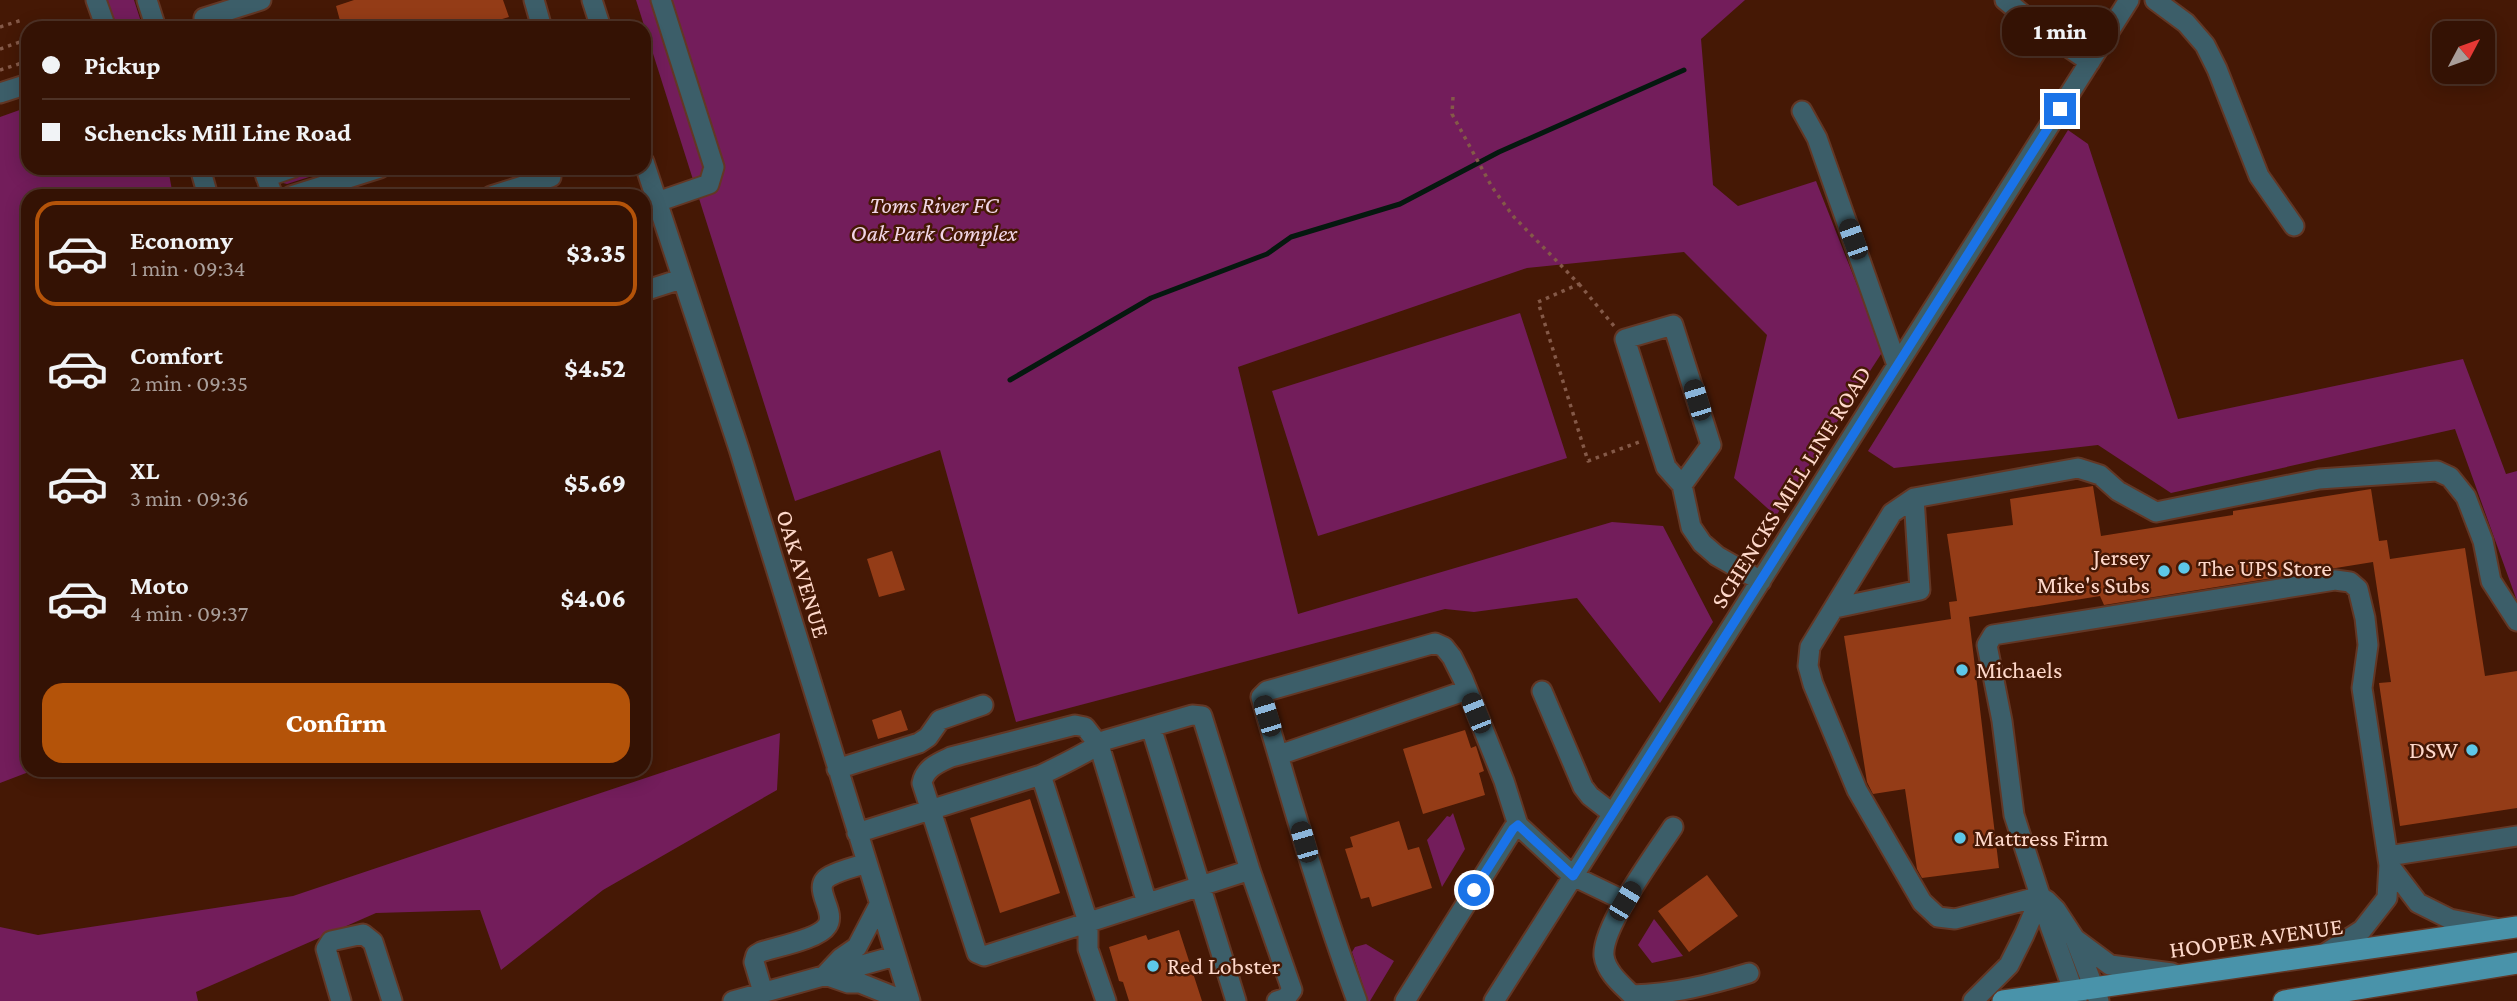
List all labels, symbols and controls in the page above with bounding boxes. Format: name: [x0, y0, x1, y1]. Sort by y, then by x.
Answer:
callout: 1 min: [2002, 7, 2118, 56]
text: 1 min: [2033, 18, 2087, 44]
north arrow: [2432, 21, 2496, 84]
map controls: [2432, 21, 2495, 84]
text: Pickup: [84, 51, 161, 80]
route end: [2044, 93, 2076, 125]
text: Schencks Mill Line Road: [84, 118, 351, 147]
park label: Toms River FC Oak Park Complex: [851, 191, 1018, 246]
car: [1836, 216, 1871, 262]
icon: car: [46, 222, 109, 285]
text: Economy: [130, 226, 233, 255]
text: $3.35: [566, 239, 626, 268]
text: 1 min · 09:34: [130, 255, 246, 281]
icon: car: [46, 337, 109, 400]
text: Comfort: [130, 341, 223, 370]
text: $4.52: [564, 354, 626, 383]
street label: SCHENCKS MILL LINE ROAD: [1705, 361, 1876, 613]
text: 2 min · 09:35: [130, 370, 248, 396]
car: [1681, 377, 1714, 423]
icon: car: [46, 452, 109, 515]
text: XL: [130, 456, 159, 485]
text: $5.69: [564, 469, 626, 498]
text: 3 min · 09:36: [130, 485, 249, 511]
street label: OAK AVENUE: [771, 507, 836, 641]
place label: Jersey Mike's Subs: [2037, 543, 2151, 598]
place label: The UPS Store: [2198, 554, 2332, 581]
marker: The UPS Store: [2176, 560, 2192, 576]
marker: Jersey Mike's Subs: [2156, 563, 2172, 579]
icon: car: [46, 567, 109, 630]
text: Moto: [130, 571, 189, 600]
text: $4.06: [560, 584, 626, 613]
text: 4 min · 09:37: [130, 600, 248, 626]
place label: Michaels: [1976, 656, 2062, 683]
marker: Michaels: [1954, 662, 1970, 678]
button: Confirm: [42, 683, 630, 763]
car: [1459, 690, 1494, 736]
car: [1251, 693, 1284, 739]
place label: DSW: [2409, 736, 2458, 763]
marker: DSW: [2464, 742, 2480, 758]
car: [1289, 819, 1320, 865]
place label: Mattress Firm: [1974, 824, 2109, 851]
marker: Mattress Firm: [1952, 830, 1968, 846]
route start: [1458, 874, 1490, 906]
car: [1606, 878, 1645, 924]
street label: HOOPER AVENUE: [2167, 912, 2345, 963]
place label: Red Lobster: [1167, 952, 1281, 979]
marker: Red Lobster: [1145, 958, 1161, 974]

